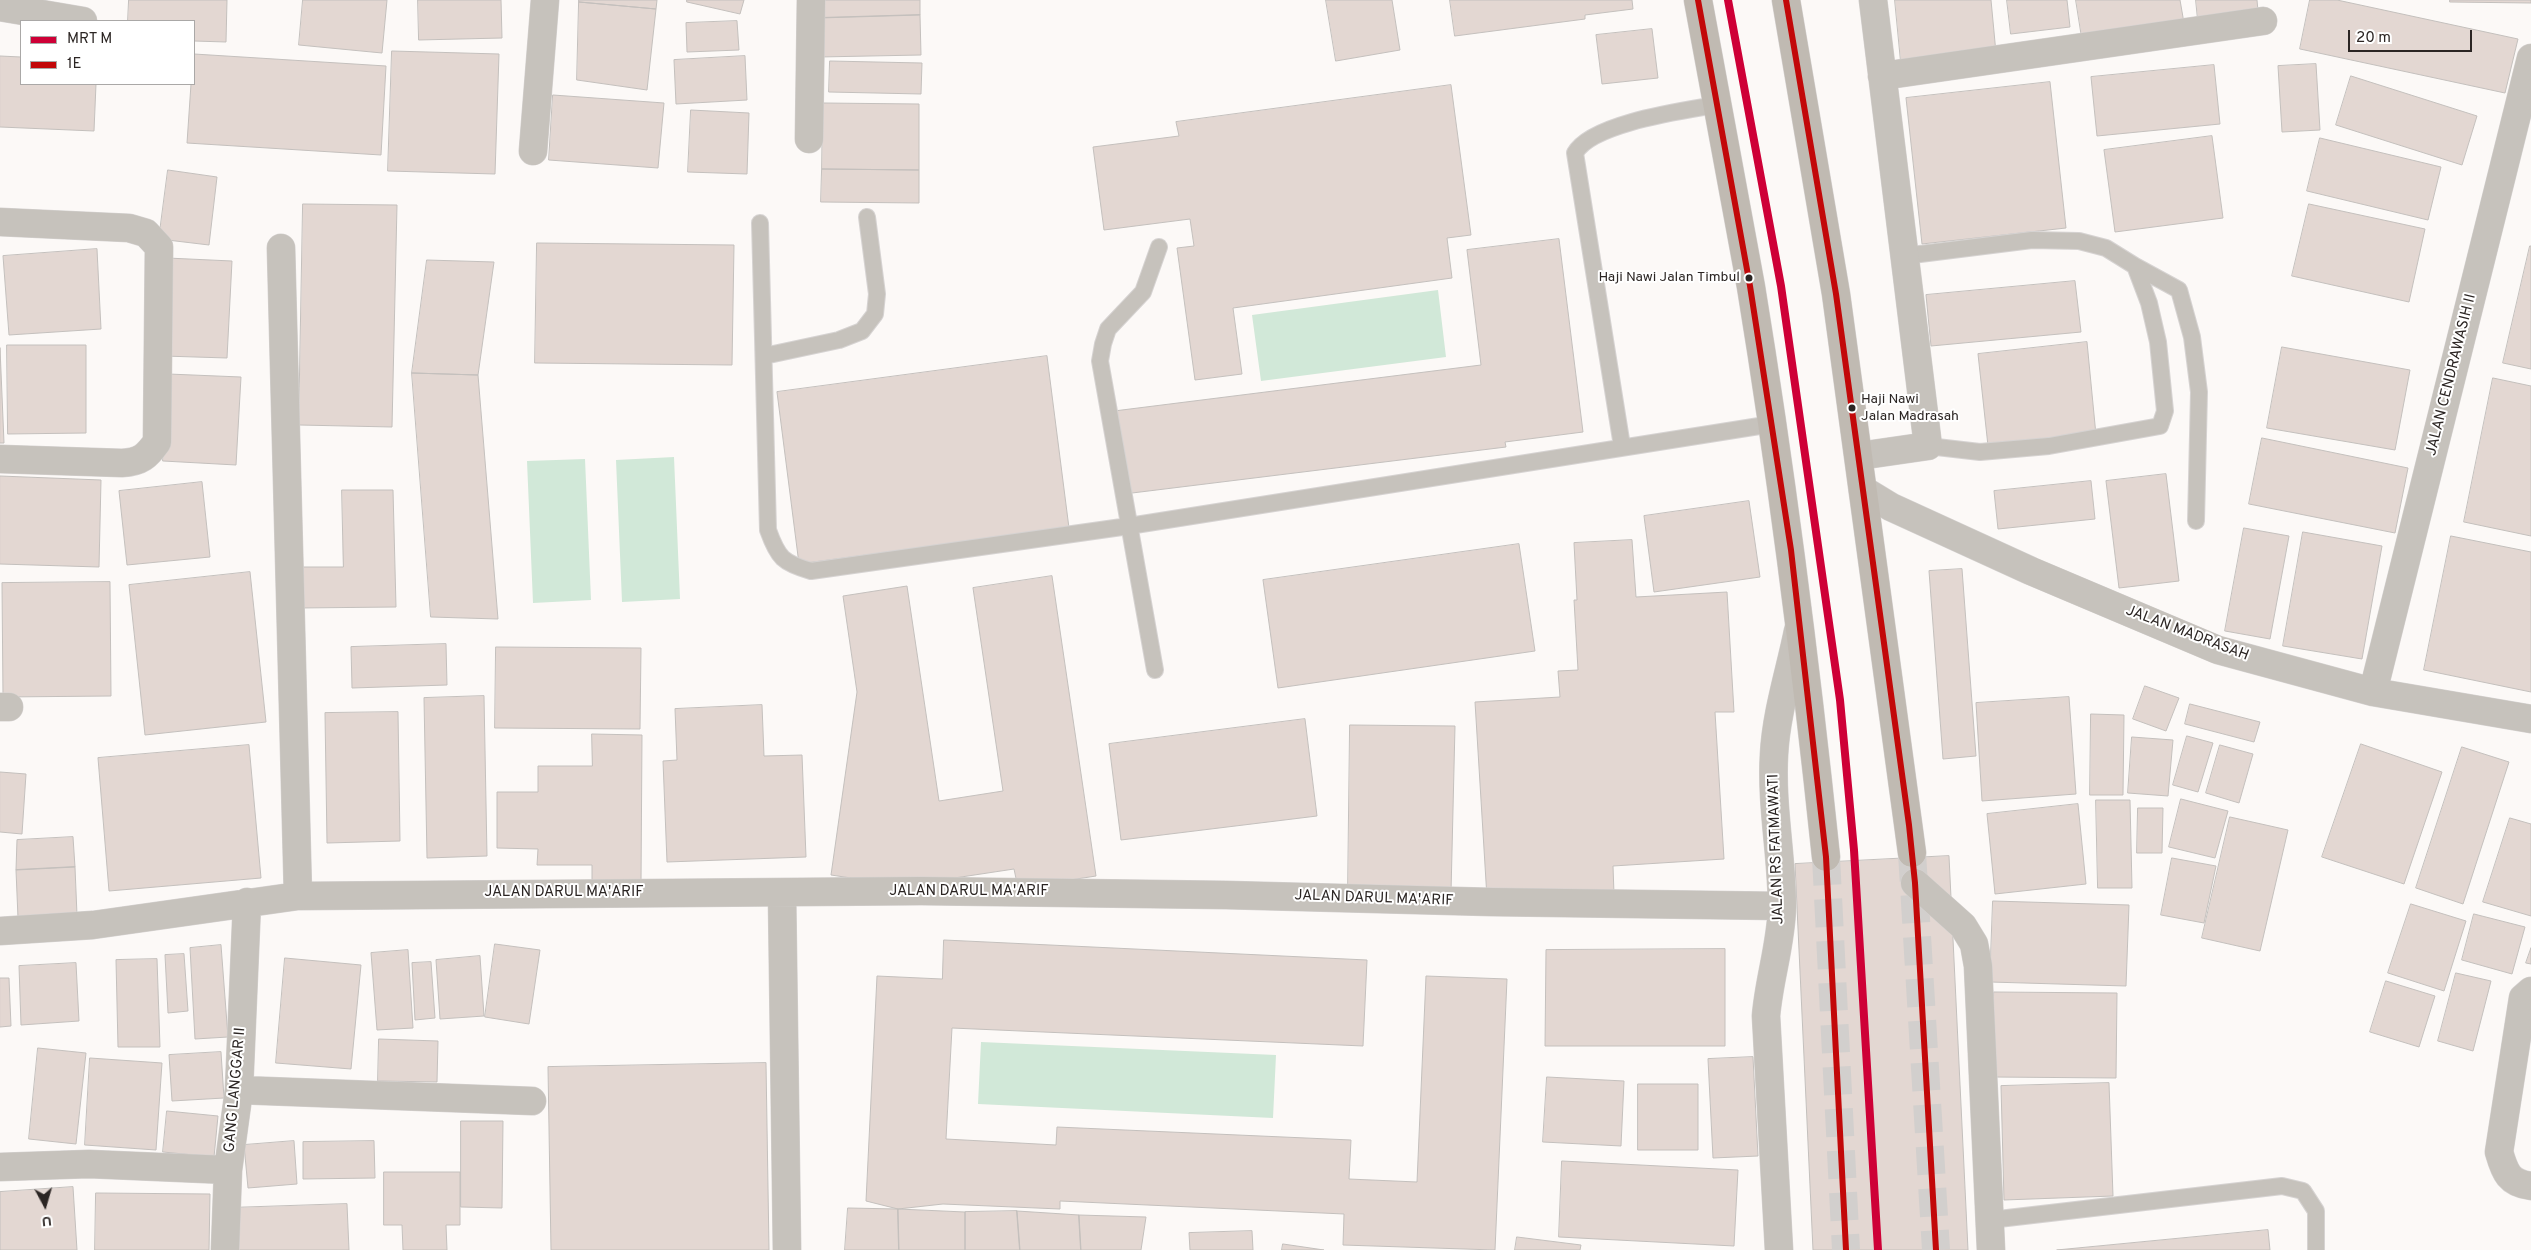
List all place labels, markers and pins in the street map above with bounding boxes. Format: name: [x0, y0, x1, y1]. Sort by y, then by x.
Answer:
place label: Haji Nawi Jalan Timbul: [1598, 270, 1740, 286]
marker: Haji Nawi Jalan Timbul: [1744, 273, 1754, 283]
place label: Haji Nawi Jalan Madrasah: [1861, 392, 1959, 424]
marker: Haji Nawi Jalan Madrasah: [1847, 403, 1857, 413]

